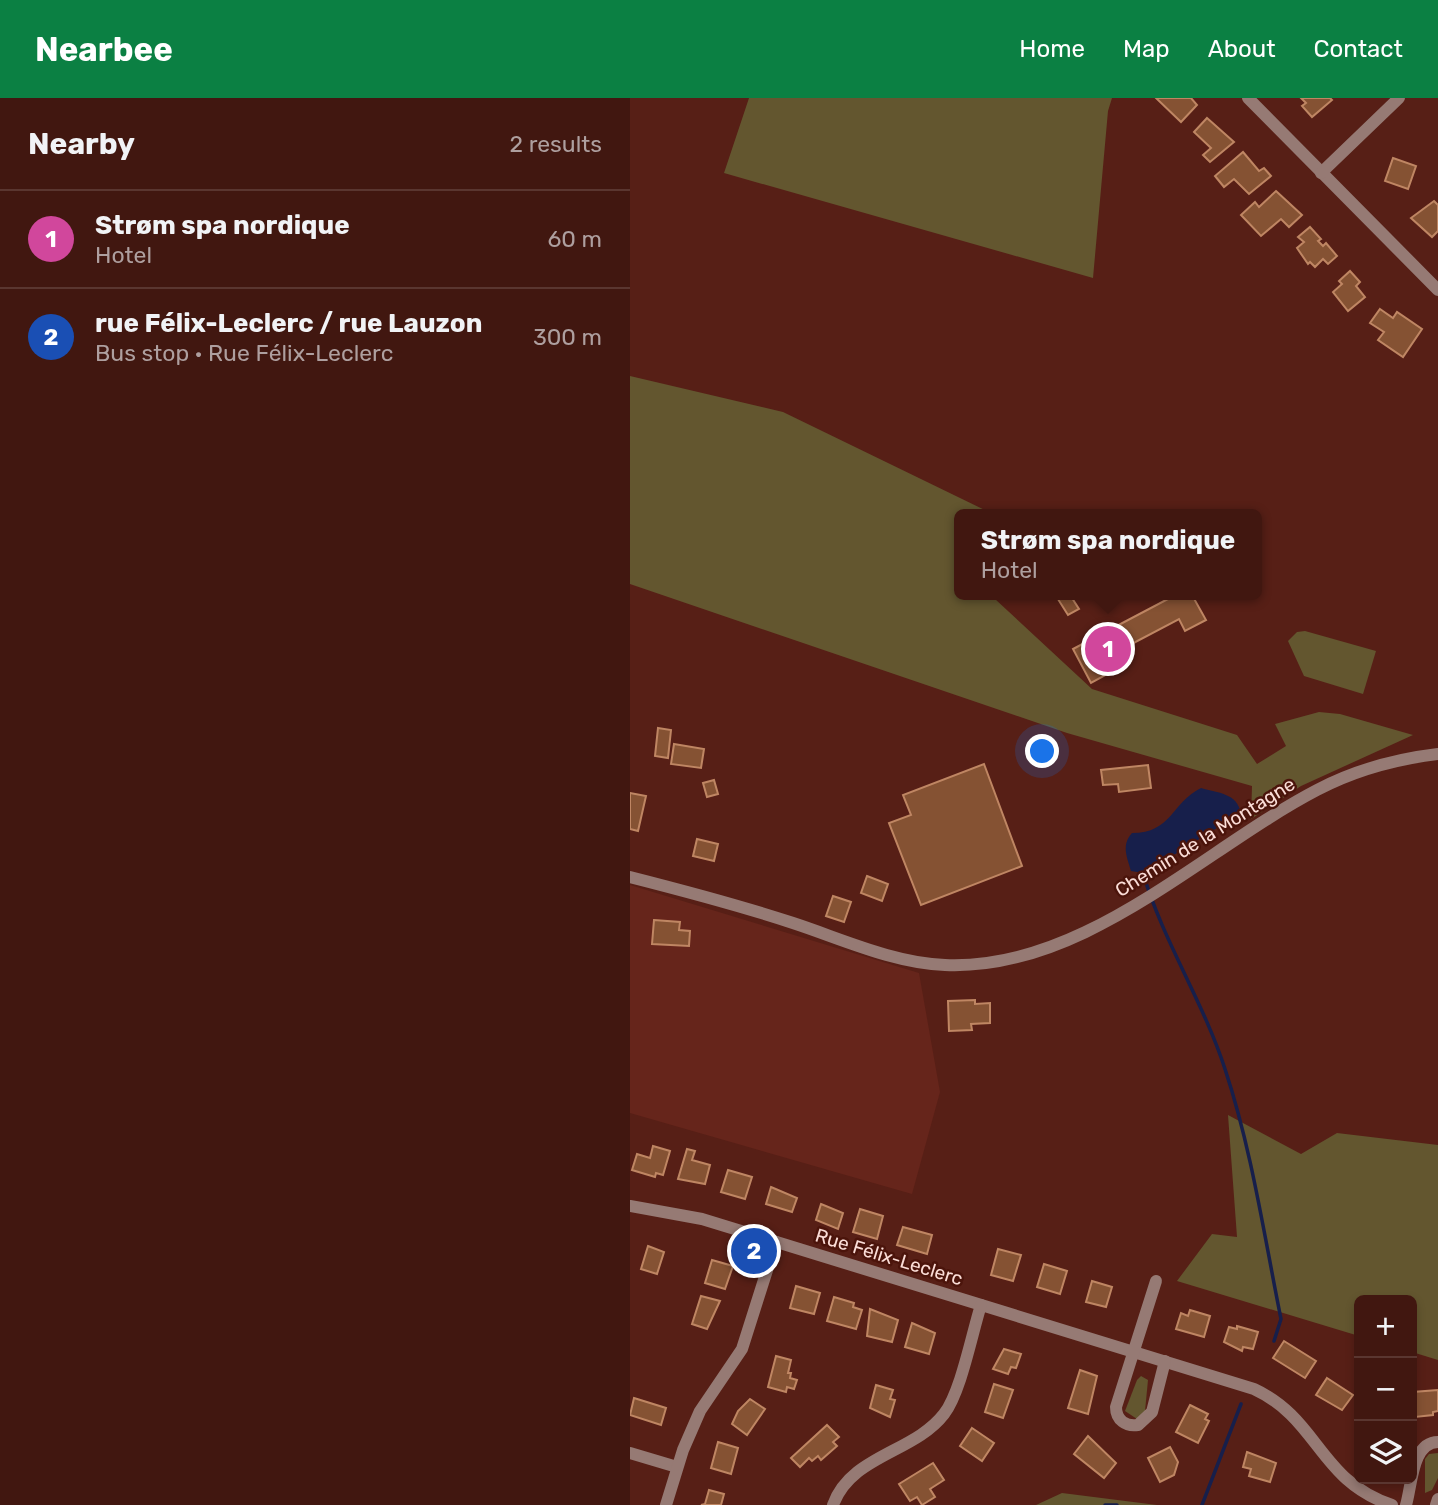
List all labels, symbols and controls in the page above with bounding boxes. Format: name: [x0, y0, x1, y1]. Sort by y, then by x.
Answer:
text: Nearbee: [35, 30, 173, 69]
text: Home: [1019, 35, 1085, 63]
text: Map: [1123, 35, 1170, 63]
text: About: [1208, 35, 1276, 63]
text: Contact: [1314, 35, 1403, 63]
text: Nearby: [28, 126, 135, 162]
text: 2 results: [510, 130, 602, 158]
text: Strøm spa nordique: [95, 210, 350, 241]
text: 1: [45, 225, 57, 253]
text: 60 m: [547, 225, 602, 253]
text: Hotel: [95, 241, 152, 269]
text: rue Félix-Leclerc / rue Lauzon: [95, 308, 482, 339]
text: 2: [44, 323, 58, 351]
text: 300 m: [533, 323, 602, 351]
text: Bus stop · Rue Félix-Leclerc: [95, 339, 393, 367]
popup: [954, 509, 1262, 600]
text: Strøm spa nordique: [981, 525, 1235, 556]
text: Hotel: [981, 556, 1038, 584]
pin: 1: [1085, 623, 1131, 675]
your location: [1025, 734, 1059, 768]
street label: Chemin de la Montagne: [1111, 772, 1299, 902]
street label: Rue Félix-Leclerc: [812, 1224, 966, 1290]
pin: 2: [731, 1225, 777, 1277]
map controls: [1354, 1295, 1417, 1484]
button: +: [1354, 1295, 1417, 1358]
button: −: [1354, 1358, 1417, 1421]
button: layers: [1354, 1421, 1417, 1484]

